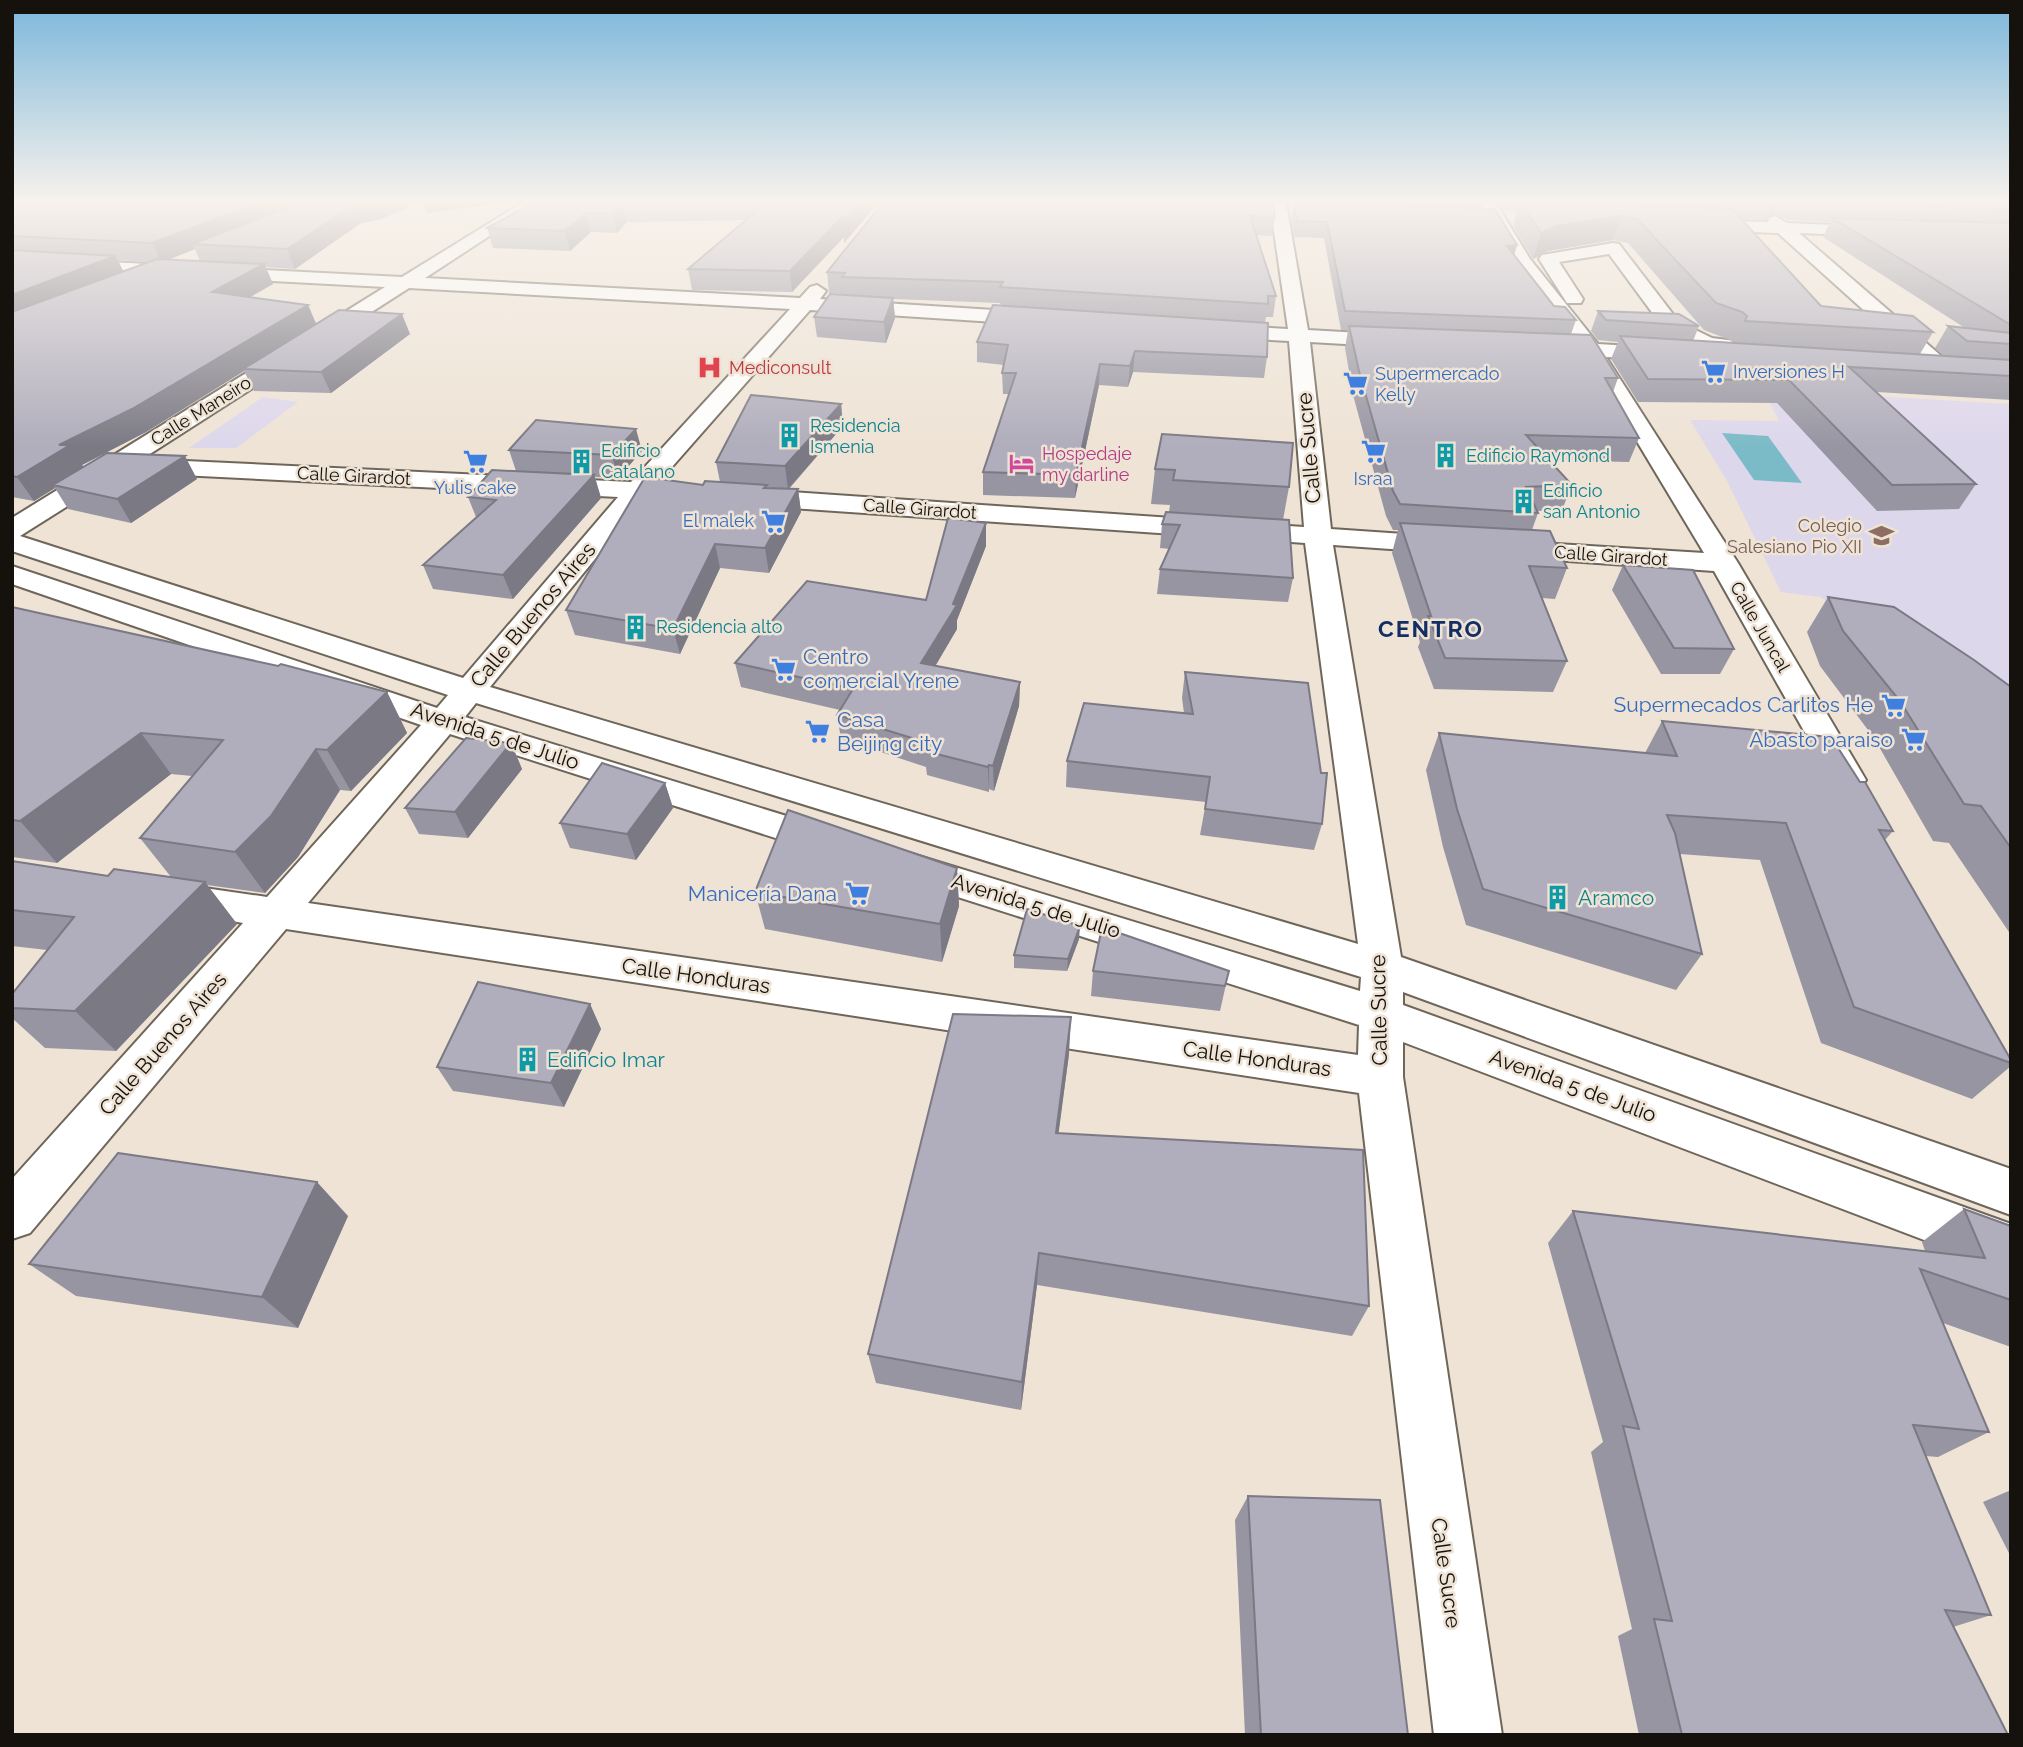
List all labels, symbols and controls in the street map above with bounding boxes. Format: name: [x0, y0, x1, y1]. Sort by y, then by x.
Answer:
hospital icon: Mediconsult: [695, 354, 723, 382]
place label: Mediconsult: [729, 357, 832, 378]
supermarket icon: Inversiones H: [1699, 358, 1727, 386]
place label: Inversiones H: [1733, 361, 1845, 382]
place label: Supermercado Kelly: [1375, 363, 1500, 405]
supermarket icon: Supermercado Kelly: [1341, 370, 1369, 398]
street label: Calle Maneiro: [147, 371, 255, 450]
street label: Calle Sucre: [1291, 392, 1326, 504]
place label: Residencia Ismenia: [810, 415, 901, 457]
building icon: Residencia Ismenia: [776, 422, 804, 450]
supermarket icon: Israa: [1359, 438, 1387, 466]
place label: Edificio Catalano: [601, 440, 675, 482]
building icon: Edificio Raymond: [1432, 442, 1460, 470]
place label: Hospedaje my darline: [1042, 443, 1132, 485]
place label: Edificio Raymond: [1466, 445, 1610, 466]
supermarket icon: Yulis cake: [461, 447, 489, 475]
building icon: Edificio Catalano: [567, 447, 595, 475]
hotel icon: Hospedaje my darline: [1008, 450, 1036, 478]
street label: Calle Girardot: [297, 462, 411, 489]
place label: Israa: [1354, 468, 1392, 489]
place label: Yulis cake: [434, 477, 517, 498]
place label: Edificio san Antonio: [1543, 480, 1641, 522]
building icon: Edificio san Antonio: [1509, 487, 1537, 515]
street label: Calle Girardot: [863, 494, 978, 523]
supermarket icon: El malek: [760, 507, 788, 535]
place label: El malek: [683, 510, 754, 531]
place label: Colegio Salesiano Pio XII: [1727, 515, 1862, 557]
school or university icon: Colegio Salesiano Pio XII: [1868, 522, 1896, 550]
street label: Calle Buenos Aires: [465, 537, 601, 692]
street label: Calle Girardot: [1554, 541, 1669, 570]
street label: Calle Juncal: [1726, 578, 1795, 676]
building icon: Residencia alto: [622, 613, 650, 641]
district label: CENTRO: [1378, 615, 1484, 642]
place label: Residencia alto: [656, 616, 783, 637]
place label: Centro comercial Yrene: [803, 644, 959, 693]
supermarket icon: Centro comercial Yrene: [769, 655, 797, 683]
supermarket icon: Supermecados Carlitos He: [1879, 691, 1907, 719]
place label: Supermecados Carlitos He: [1613, 692, 1873, 717]
street label: Avenida 5 de Julio: [408, 697, 583, 775]
place label: Casa Beijing city: [837, 707, 942, 756]
supermarket icon: Casa Beijing city: [803, 718, 831, 746]
supermarket icon: Abasto paraiso: [1899, 726, 1927, 754]
place label: Abasto paraiso: [1749, 727, 1893, 752]
street label: Avenida 5 de Julio: [949, 868, 1124, 943]
supermarket icon: Manicería Dana: [843, 880, 871, 908]
place label: Manicería Dana: [688, 881, 837, 906]
building icon: Aramco: [1544, 884, 1572, 912]
place label: Aramco: [1578, 885, 1654, 910]
street label: Calle Honduras: [620, 953, 772, 998]
street label: Calle Sucre: [1365, 954, 1392, 1066]
street label: Calle Buenos Aires: [94, 967, 232, 1120]
street label: Calle Honduras: [1181, 1036, 1333, 1081]
street label: Avenida 5 de Julio: [1486, 1044, 1660, 1127]
building icon: Edificio Imar: [513, 1046, 541, 1074]
place label: Edificio Imar: [547, 1047, 666, 1072]
street label: Calle Sucre: [1426, 1516, 1467, 1630]

